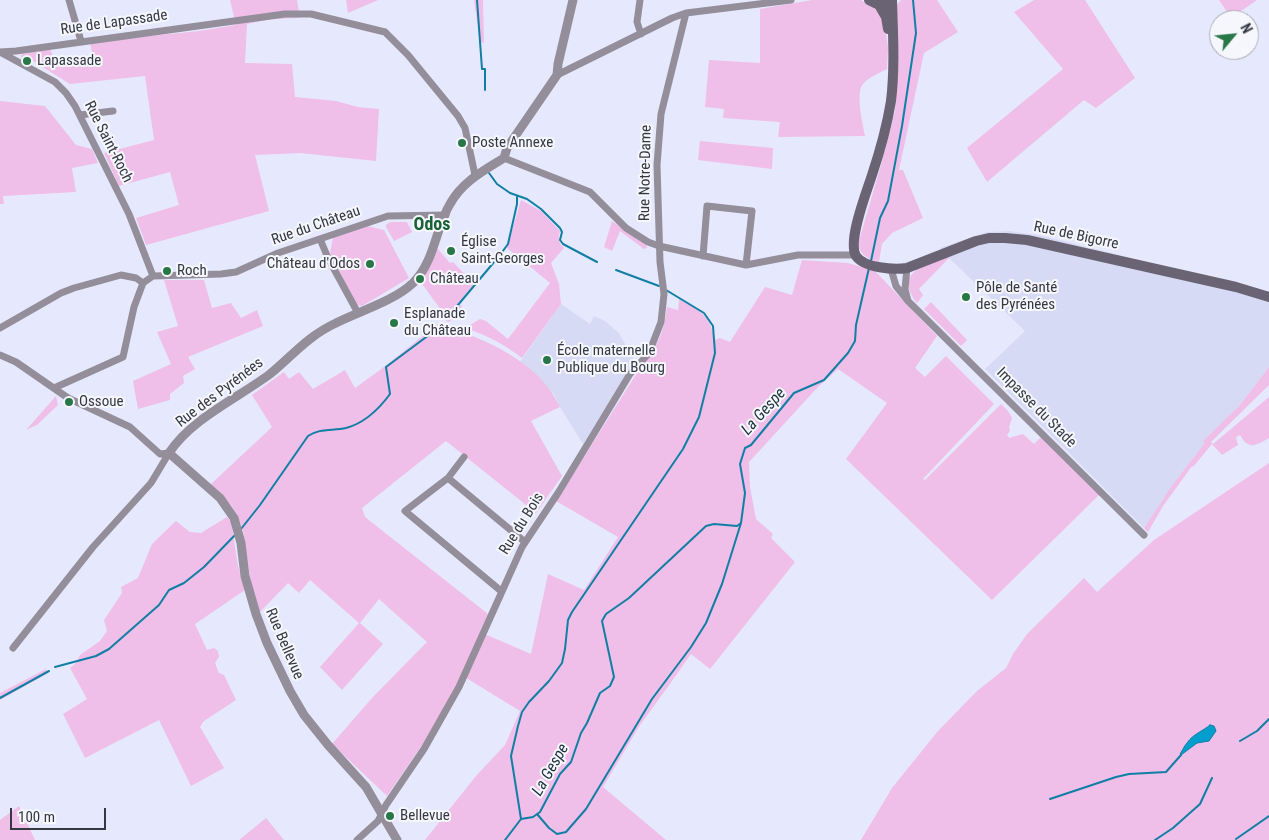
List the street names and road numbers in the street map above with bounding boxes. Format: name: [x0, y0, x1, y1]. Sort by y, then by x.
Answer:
street label: Rue de Lapassade: [59, 7, 169, 39]
street label: Rue Saint-Roch: [80, 98, 136, 186]
street label: Rue Notre-Dame: [636, 125, 656, 221]
street label: Rue du Château: [269, 202, 363, 250]
street label: Rue de Bigorre: [1032, 218, 1120, 254]
street label: Rue des Pyrénées: [173, 354, 267, 432]
street label: Impasse du Stade: [992, 364, 1080, 452]
street label: Rue du Bois: [496, 490, 548, 558]
street label: Rue Bellevue: [261, 606, 307, 682]

